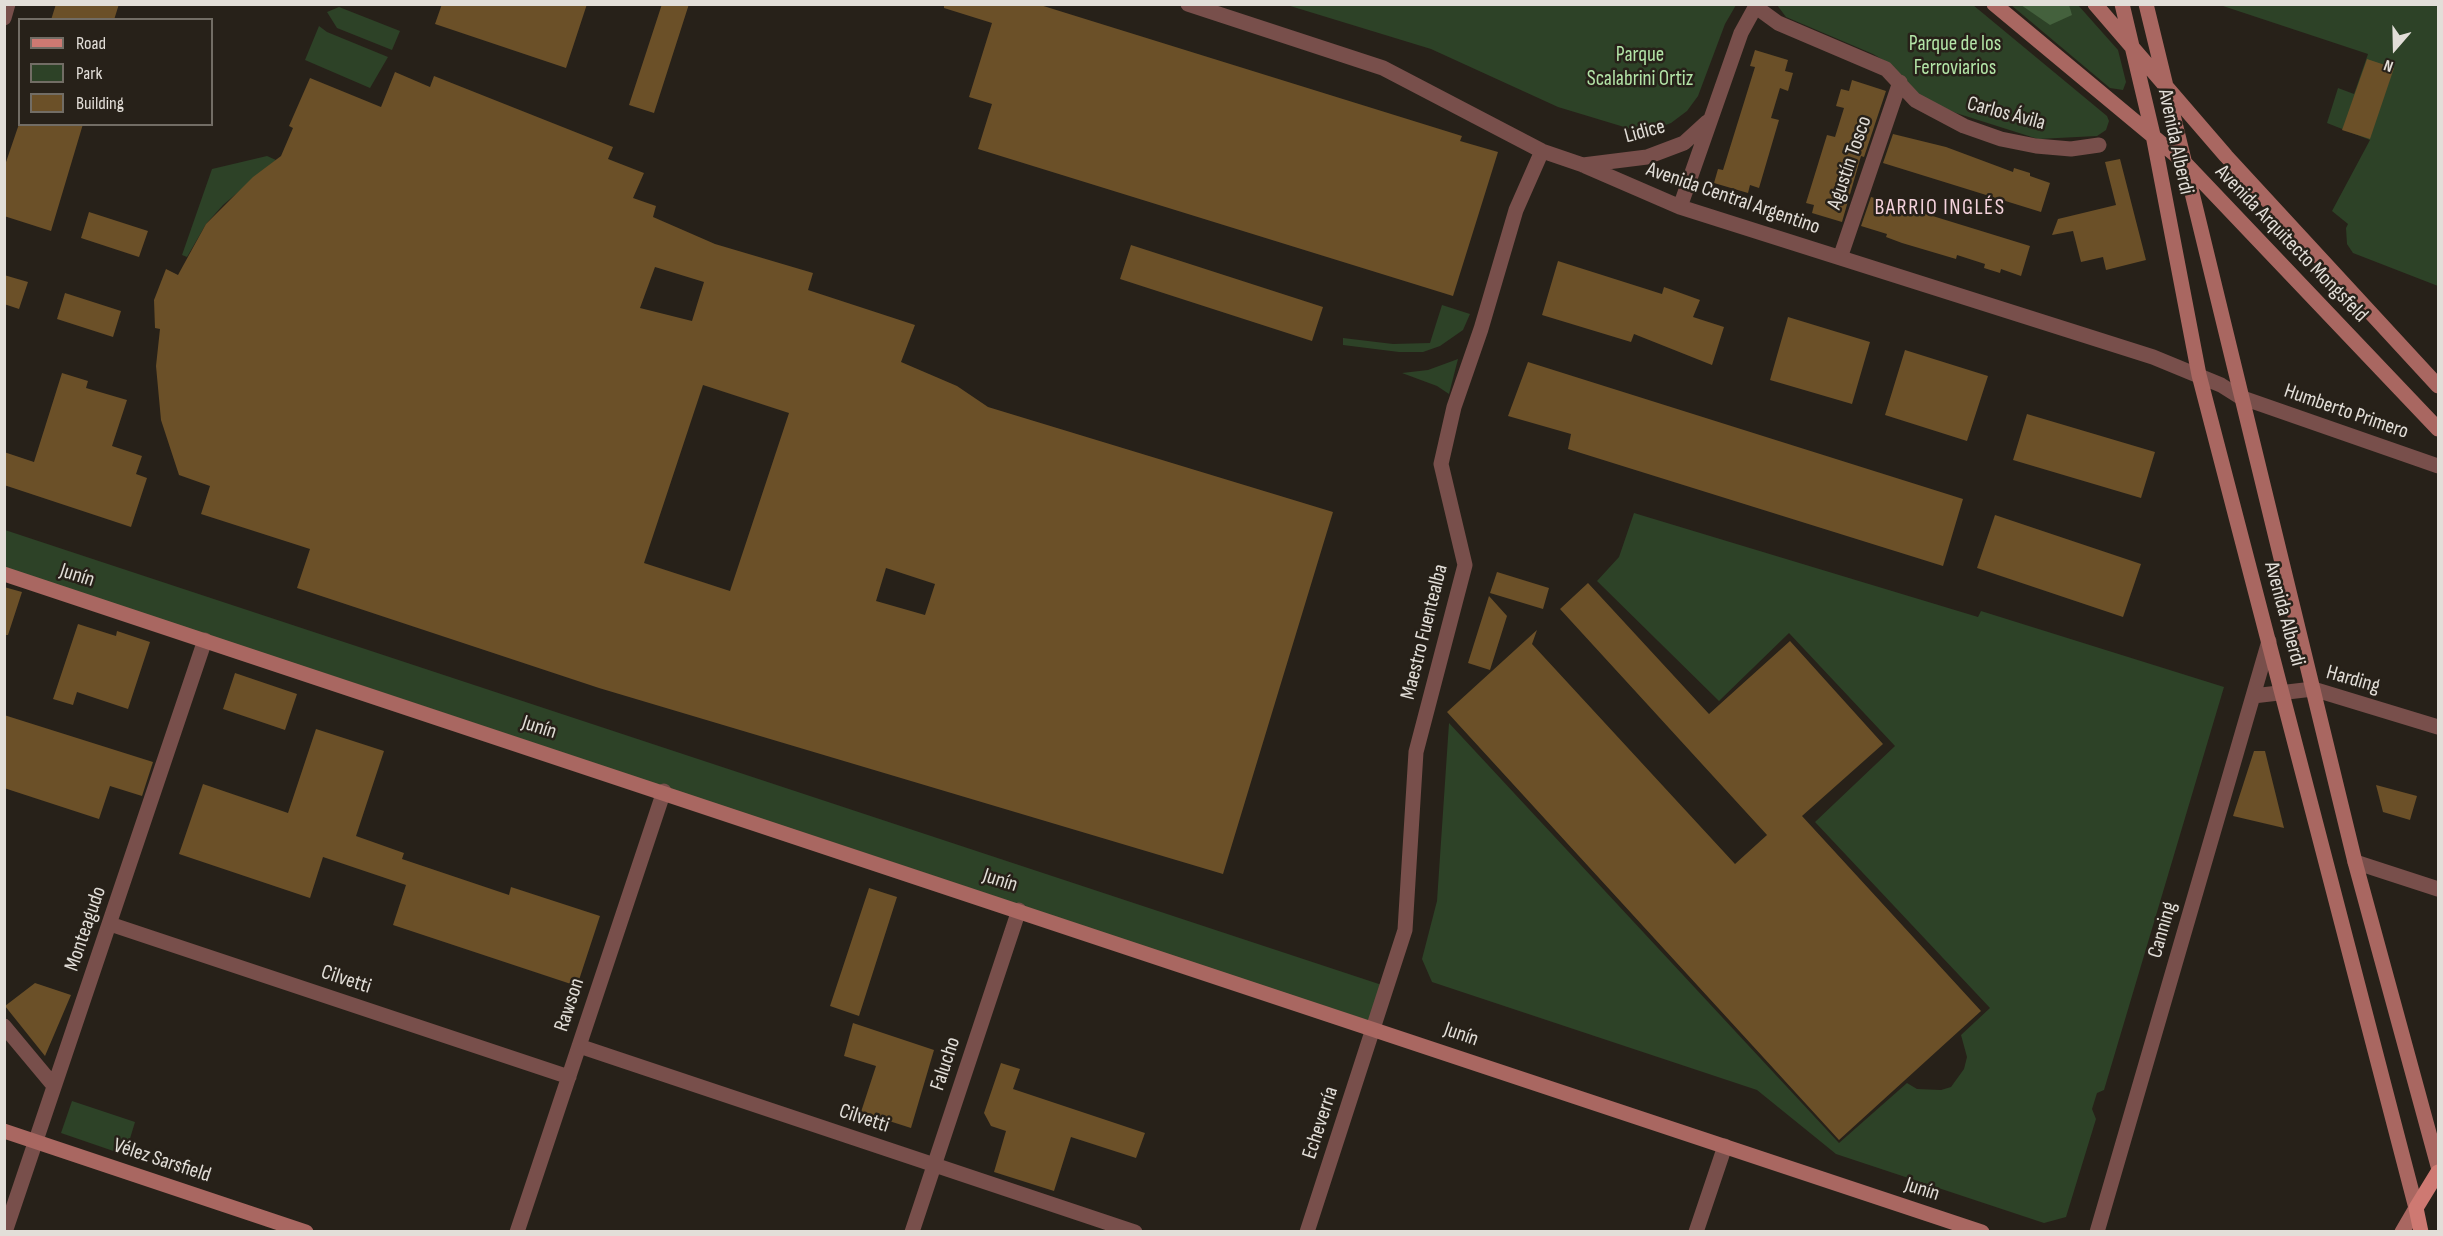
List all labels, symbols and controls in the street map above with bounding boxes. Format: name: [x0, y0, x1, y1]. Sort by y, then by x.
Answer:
legend: [18, 18, 213, 126]
north arrow: [2365, 18, 2425, 78]
park label: Parque de los Ferroviarios: [1909, 32, 2001, 82]
text: Road: [76, 33, 106, 54]
park label: Parque Scalabrini Ortiz: [1587, 43, 1693, 93]
text: N: [2381, 55, 2396, 76]
text: Park: [76, 63, 102, 84]
street label: Avenida Alberdi: [2152, 87, 2198, 197]
street label: Carlos Ávila: [1964, 91, 2048, 137]
text: Building: [76, 93, 124, 114]
street label: Agustín Tosco: [1822, 113, 1878, 213]
street label: Lidice: [1622, 115, 1668, 149]
street label: Avenida Central Argentino: [1643, 157, 1823, 241]
street label: Avenida Arquitecto Mongsfeld: [2209, 160, 2373, 328]
district label: BARRIO INGLÉS: [1874, 195, 2006, 221]
street label: Humberto Primero: [2281, 379, 2411, 445]
street label: Junín: [56, 559, 98, 593]
street label: Avenida Alberdi: [2258, 559, 2310, 669]
street label: Maestro Fuentealba: [1396, 562, 1454, 702]
street label: Harding: [2323, 660, 2383, 700]
street label: Junín: [518, 711, 560, 745]
street label: Junín: [979, 864, 1021, 898]
street label: Monteagudo: [60, 883, 112, 975]
street label: Canning: [2143, 899, 2183, 961]
street label: Cilvetti: [318, 960, 374, 1000]
street label: Rawson: [550, 975, 590, 1035]
street label: Junín: [1440, 1017, 1482, 1053]
street label: Falucho: [926, 1034, 966, 1094]
street label: Echeverría: [1297, 1084, 1345, 1162]
street label: Cilvetti: [836, 1099, 892, 1139]
street label: Vélez Sarsfield: [110, 1133, 214, 1189]
street label: Junín: [1901, 1173, 1943, 1207]

